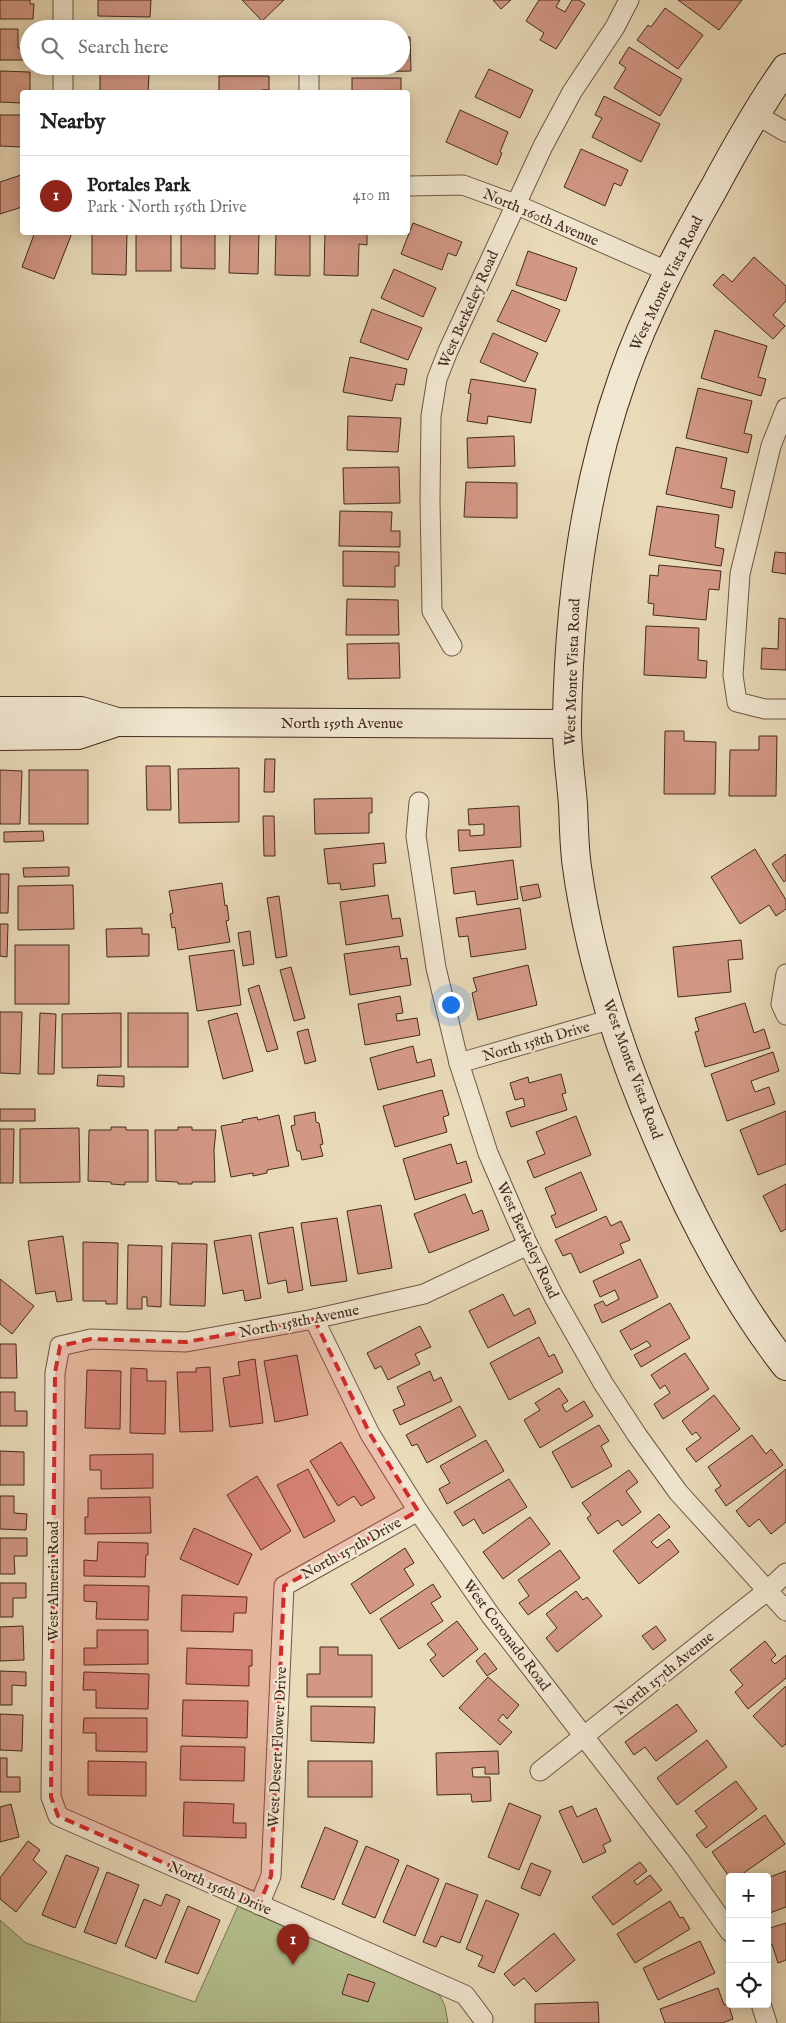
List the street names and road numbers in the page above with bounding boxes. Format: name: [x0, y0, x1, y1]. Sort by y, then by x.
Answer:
street label: North 160th Avenue: [480, 184, 602, 250]
street label: West Monte Vista Road: [626, 212, 708, 354]
street label: West Berkeley Road: [434, 247, 503, 371]
street label: West Monte Vista Road: [560, 597, 585, 746]
street label: North 159th Avenue: [281, 714, 403, 733]
street label: West Monte Vista Road: [598, 997, 667, 1143]
street label: North 158th Drive: [480, 1017, 592, 1066]
street label: West Berkeley Road: [492, 1179, 563, 1303]
street label: North 158th Avenue: [238, 1301, 361, 1342]
street label: North 157th Drive: [298, 1513, 405, 1584]
street label: West Almeria Road: [44, 1520, 63, 1641]
street label: West Coronado Road: [459, 1576, 555, 1695]
street label: North 157th Avenue: [611, 1627, 718, 1719]
street label: West Desert Flower Drive: [264, 1666, 291, 1828]
street label: North 156th Drive: [165, 1857, 275, 1920]

